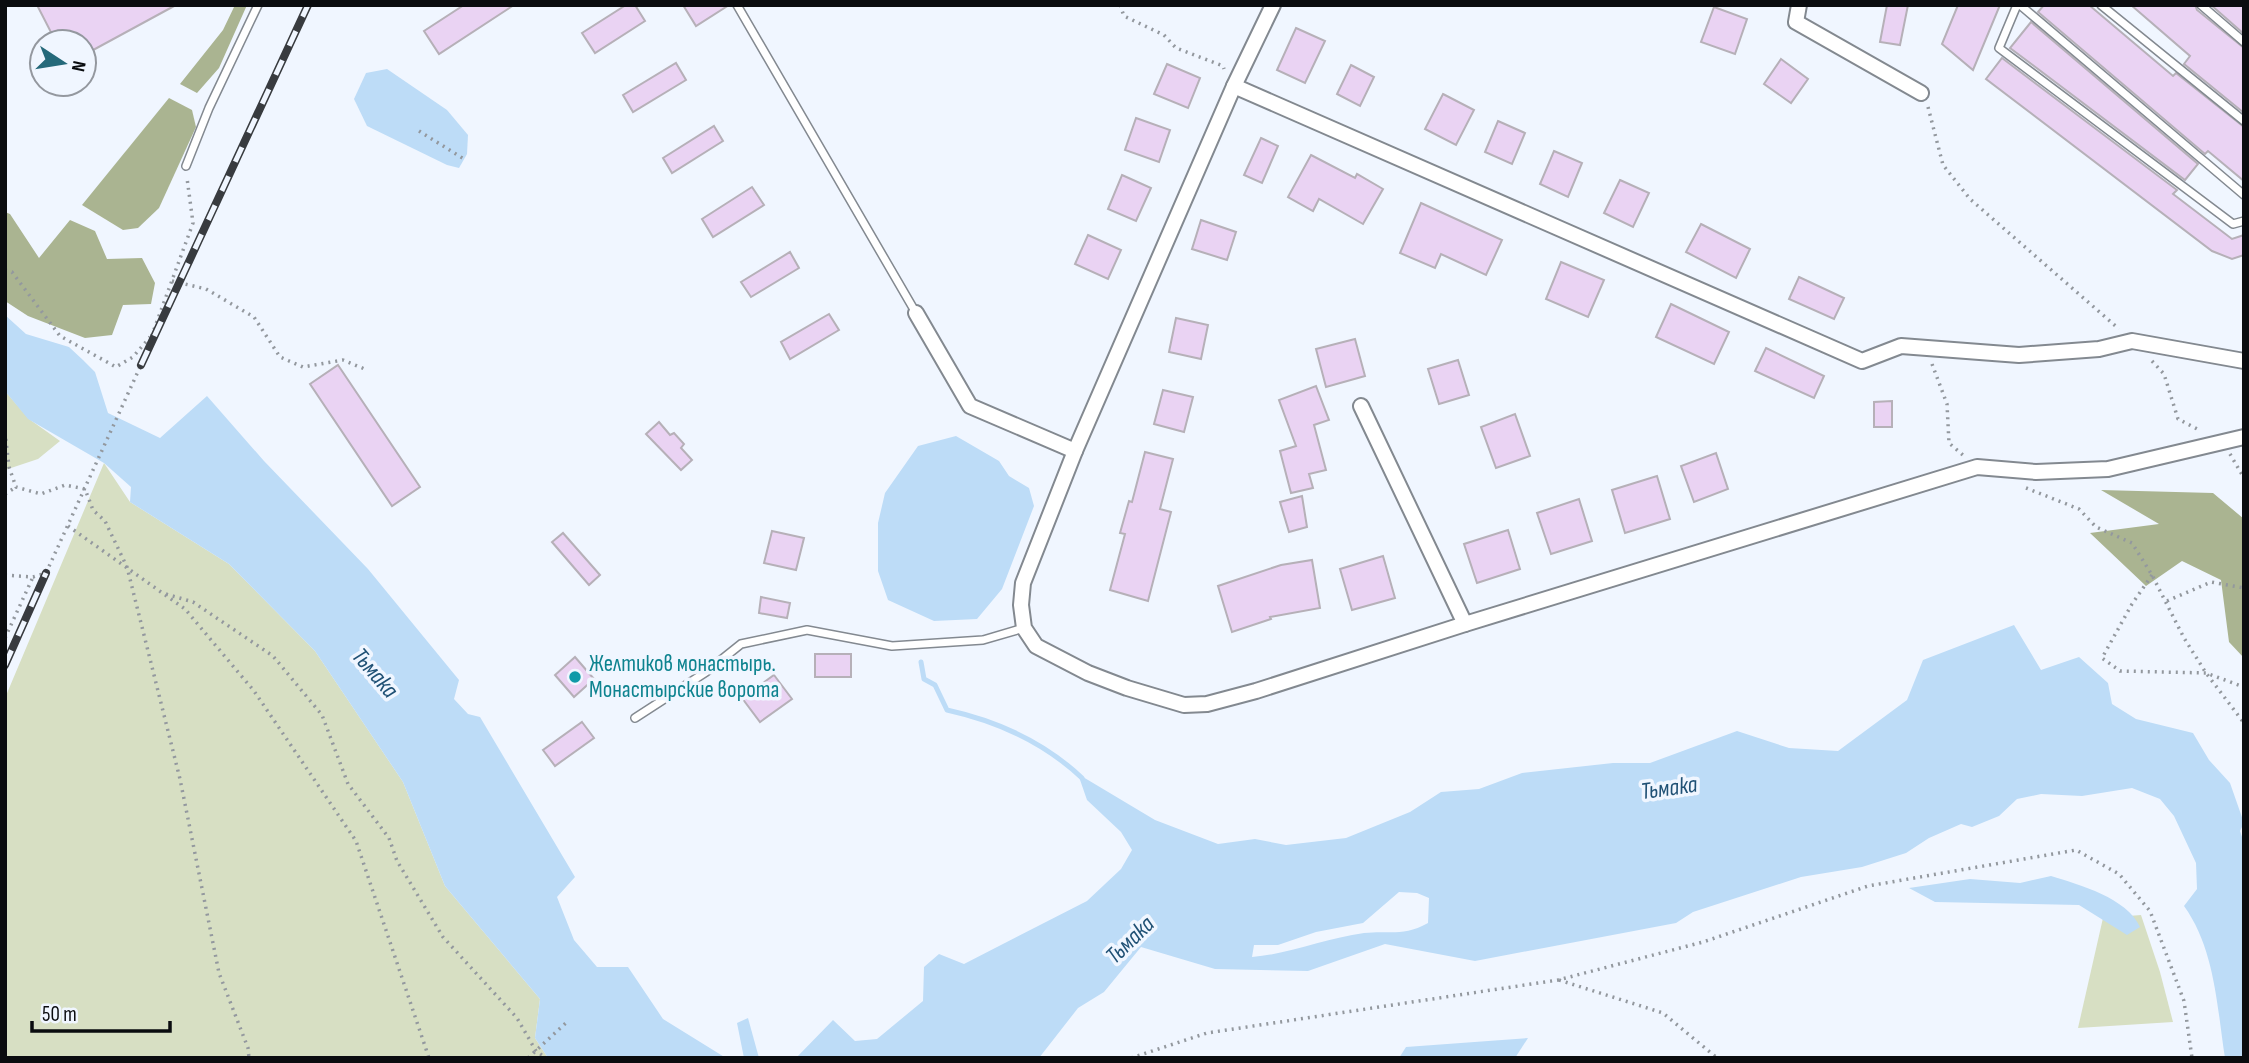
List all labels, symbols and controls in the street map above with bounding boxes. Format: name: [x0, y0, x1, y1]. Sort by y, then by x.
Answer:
north arrow: [28, 28, 98, 98]
text: N: [66, 59, 90, 74]
water label: Тьмака: [345, 642, 405, 704]
place label: Желтиков монастырь. Монастырские ворота: [589, 650, 779, 704]
marker: Желтиков монастырь. Монастырские ворота: [567, 669, 583, 685]
water label: Тьмака: [1639, 770, 1699, 806]
water label: Тьмака: [1100, 910, 1161, 970]
scale bar: [32, 990, 170, 1034]
text: 50 m: [42, 1002, 77, 1027]

